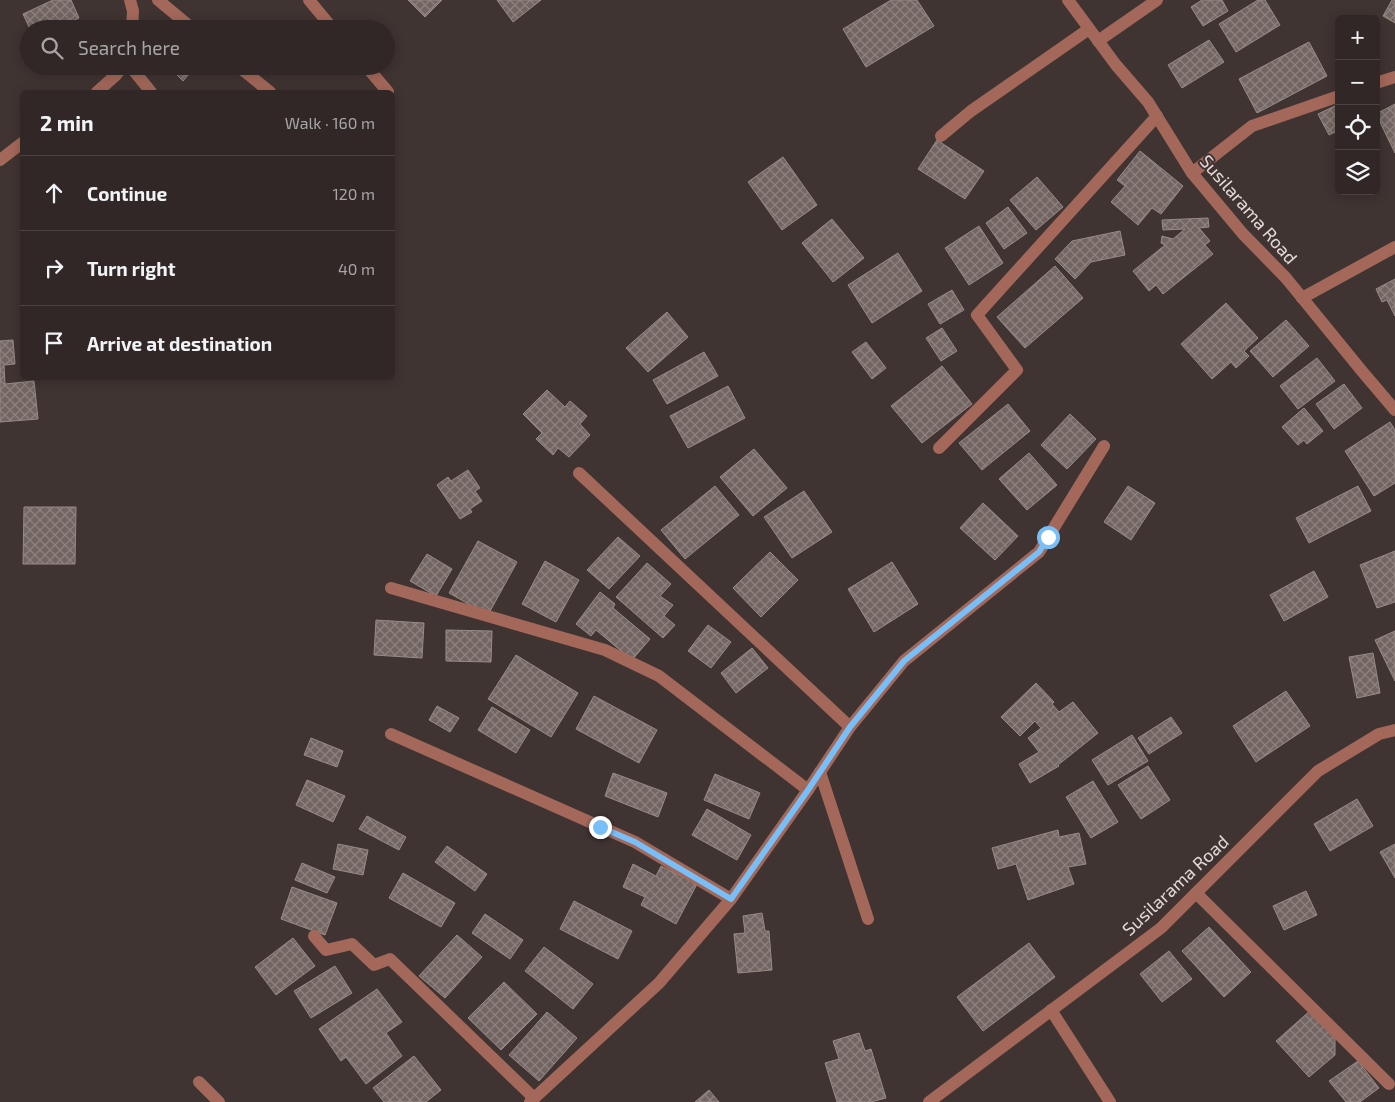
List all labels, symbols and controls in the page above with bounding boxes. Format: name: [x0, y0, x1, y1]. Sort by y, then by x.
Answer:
map controls: [1335, 15, 1380, 195]
button: +: [1335, 15, 1380, 60]
search box: [20, 20, 395, 75]
icon: search: [38, 34, 66, 62]
text: Search here: [78, 36, 180, 59]
button: −: [1335, 60, 1380, 105]
button: locate: [1335, 105, 1380, 150]
text: 2 min: [40, 110, 94, 135]
text: Walk · 160 m: [285, 113, 375, 132]
street label: Susilarama Road: [1196, 150, 1302, 268]
button: layers: [1335, 150, 1380, 195]
icon: ahead: [40, 179, 68, 207]
text: Continue: [87, 182, 167, 205]
text: 120 m: [332, 184, 375, 203]
icon: right: [40, 254, 68, 282]
text: Turn right: [87, 257, 175, 280]
text: 40 m: [338, 259, 375, 278]
icon: arrive: [40, 329, 68, 357]
text: Arrive at destination: [87, 332, 272, 355]
route start: [1037, 526, 1060, 549]
route end: [589, 816, 612, 839]
street label: Susilarama Road: [1117, 830, 1233, 940]

